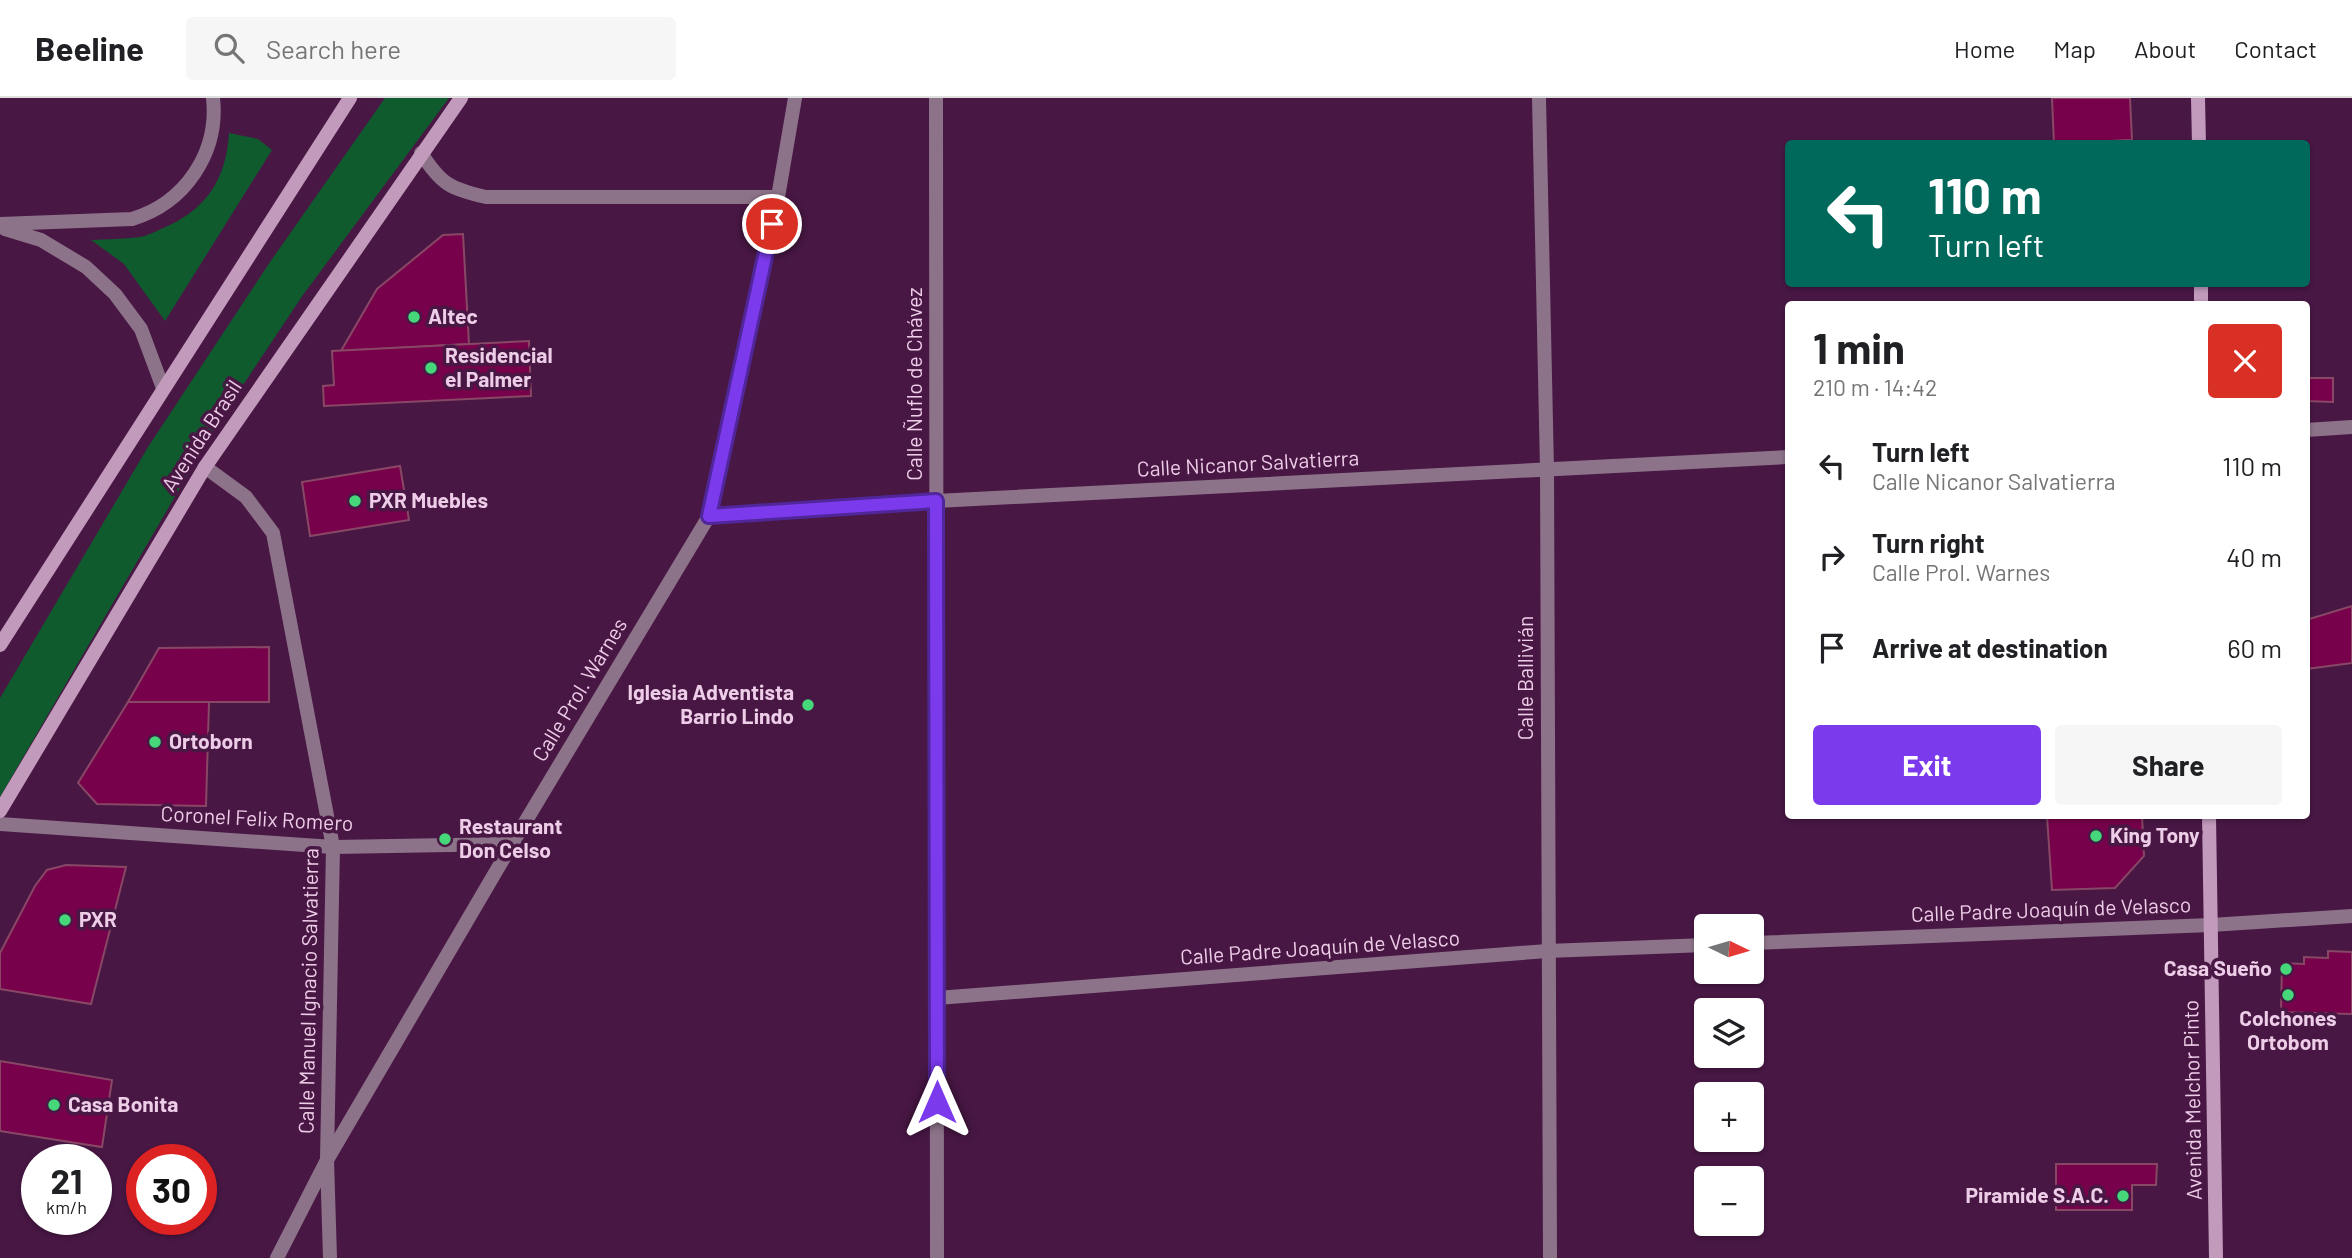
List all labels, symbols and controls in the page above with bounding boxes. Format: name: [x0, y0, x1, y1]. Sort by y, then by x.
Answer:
search box: [186, 17, 676, 80]
text: Beeline: [35, 28, 144, 68]
icon: search: [210, 29, 248, 67]
text: Search here: [266, 33, 401, 64]
text: Home: [1954, 34, 2015, 63]
text: Map: [2053, 34, 2096, 63]
text: About: [2134, 34, 2196, 63]
text: Contact: [2234, 34, 2317, 63]
text: 110 m: [1928, 165, 2042, 224]
icon: left: [1813, 168, 1904, 259]
pin: [742, 194, 802, 254]
icon: arrive: [753, 205, 791, 243]
text: Turn left: [1928, 225, 2045, 263]
street label: Calle Ñuflo de Chávez: [901, 287, 926, 481]
place label: Altec: [428, 303, 478, 328]
marker: Altec: [406, 309, 422, 325]
text: 1 min: [1813, 322, 1905, 372]
button: close: [2208, 324, 2282, 398]
place label: Residencial el Palmer: [445, 342, 553, 391]
marker: Residencial el Palmer: [423, 360, 439, 376]
text: 210 m · 14:42: [1813, 373, 1937, 401]
street label: Avenida Brasil: [155, 375, 246, 496]
text: Turn left: [1872, 436, 1970, 467]
street label: Calle Nicanor Salvatierra: [1136, 444, 1360, 481]
icon: left: [1813, 447, 1851, 485]
text: 110 m: [2222, 450, 2282, 481]
text: Calle Nicanor Salvatierra: [1872, 467, 2116, 495]
place label: PXR Muebles: [369, 487, 488, 512]
marker: PXR Muebles: [347, 493, 363, 509]
text: Turn right: [1872, 527, 1985, 558]
icon: right: [1813, 538, 1851, 576]
text: 40 m: [2226, 541, 2282, 572]
text: Calle Prol. Warnes: [1872, 558, 2050, 586]
street label: Calle Prol. Warnes: [526, 613, 631, 765]
street label: Calle Ballivián: [1512, 616, 1537, 740]
icon: arrive: [1813, 629, 1851, 667]
text: Arrive at destination: [1872, 632, 2108, 663]
text: 60 m: [2227, 632, 2282, 663]
place label: Iglesia Adventista Barrio Lindo: [627, 679, 794, 728]
marker: Iglesia Adventista Barrio Lindo: [800, 697, 816, 713]
button: Exit: [1813, 725, 2041, 805]
button: Share: [2055, 725, 2282, 805]
place label: Ortoborn: [169, 728, 253, 753]
marker: Ortoborn: [147, 734, 163, 750]
street label: Coronel Felix Romero: [160, 800, 354, 835]
place label: Restaurant Don Celso: [459, 813, 563, 862]
place label: King Tony: [2110, 822, 2200, 847]
marker: King Tony: [2088, 828, 2104, 844]
marker: Restaurant Don Celso: [437, 831, 453, 847]
street label: Calle Manuel Ignacio Salvatierra: [293, 848, 322, 1134]
street label: Calle Padre Joaquín de Velasco: [1910, 891, 2191, 926]
place label: PXR: [79, 906, 117, 931]
marker: PXR: [57, 912, 73, 928]
north arrow: [1694, 914, 1764, 984]
map controls: [1694, 914, 1764, 1236]
street label: Calle Padre Joaquín de Velasco: [1179, 924, 1461, 969]
place label: Casa Sueño: [2164, 955, 2272, 980]
marker: Casa Sueño: [2278, 961, 2294, 977]
marker: Colchones Ortobom: [2280, 987, 2296, 1003]
button: layers: [1694, 998, 1764, 1068]
street label: Avenida Melchor Pinto: [2177, 1000, 2206, 1200]
place label: Colchones Ortobom: [2239, 1005, 2337, 1054]
position arrow: [900, 1065, 974, 1139]
button: +: [1694, 1082, 1764, 1152]
place label: Casa Bonita: [68, 1091, 178, 1116]
marker: Casa Bonita: [46, 1097, 62, 1113]
speed limit sign: 30: [126, 1144, 217, 1235]
text: 21: [51, 1159, 82, 1201]
button: −: [1694, 1166, 1764, 1236]
place label: Piramide S.A.C.: [1965, 1182, 2109, 1207]
marker: Piramide S.A.C.: [2115, 1188, 2131, 1204]
text: km/h: [46, 1196, 87, 1218]

